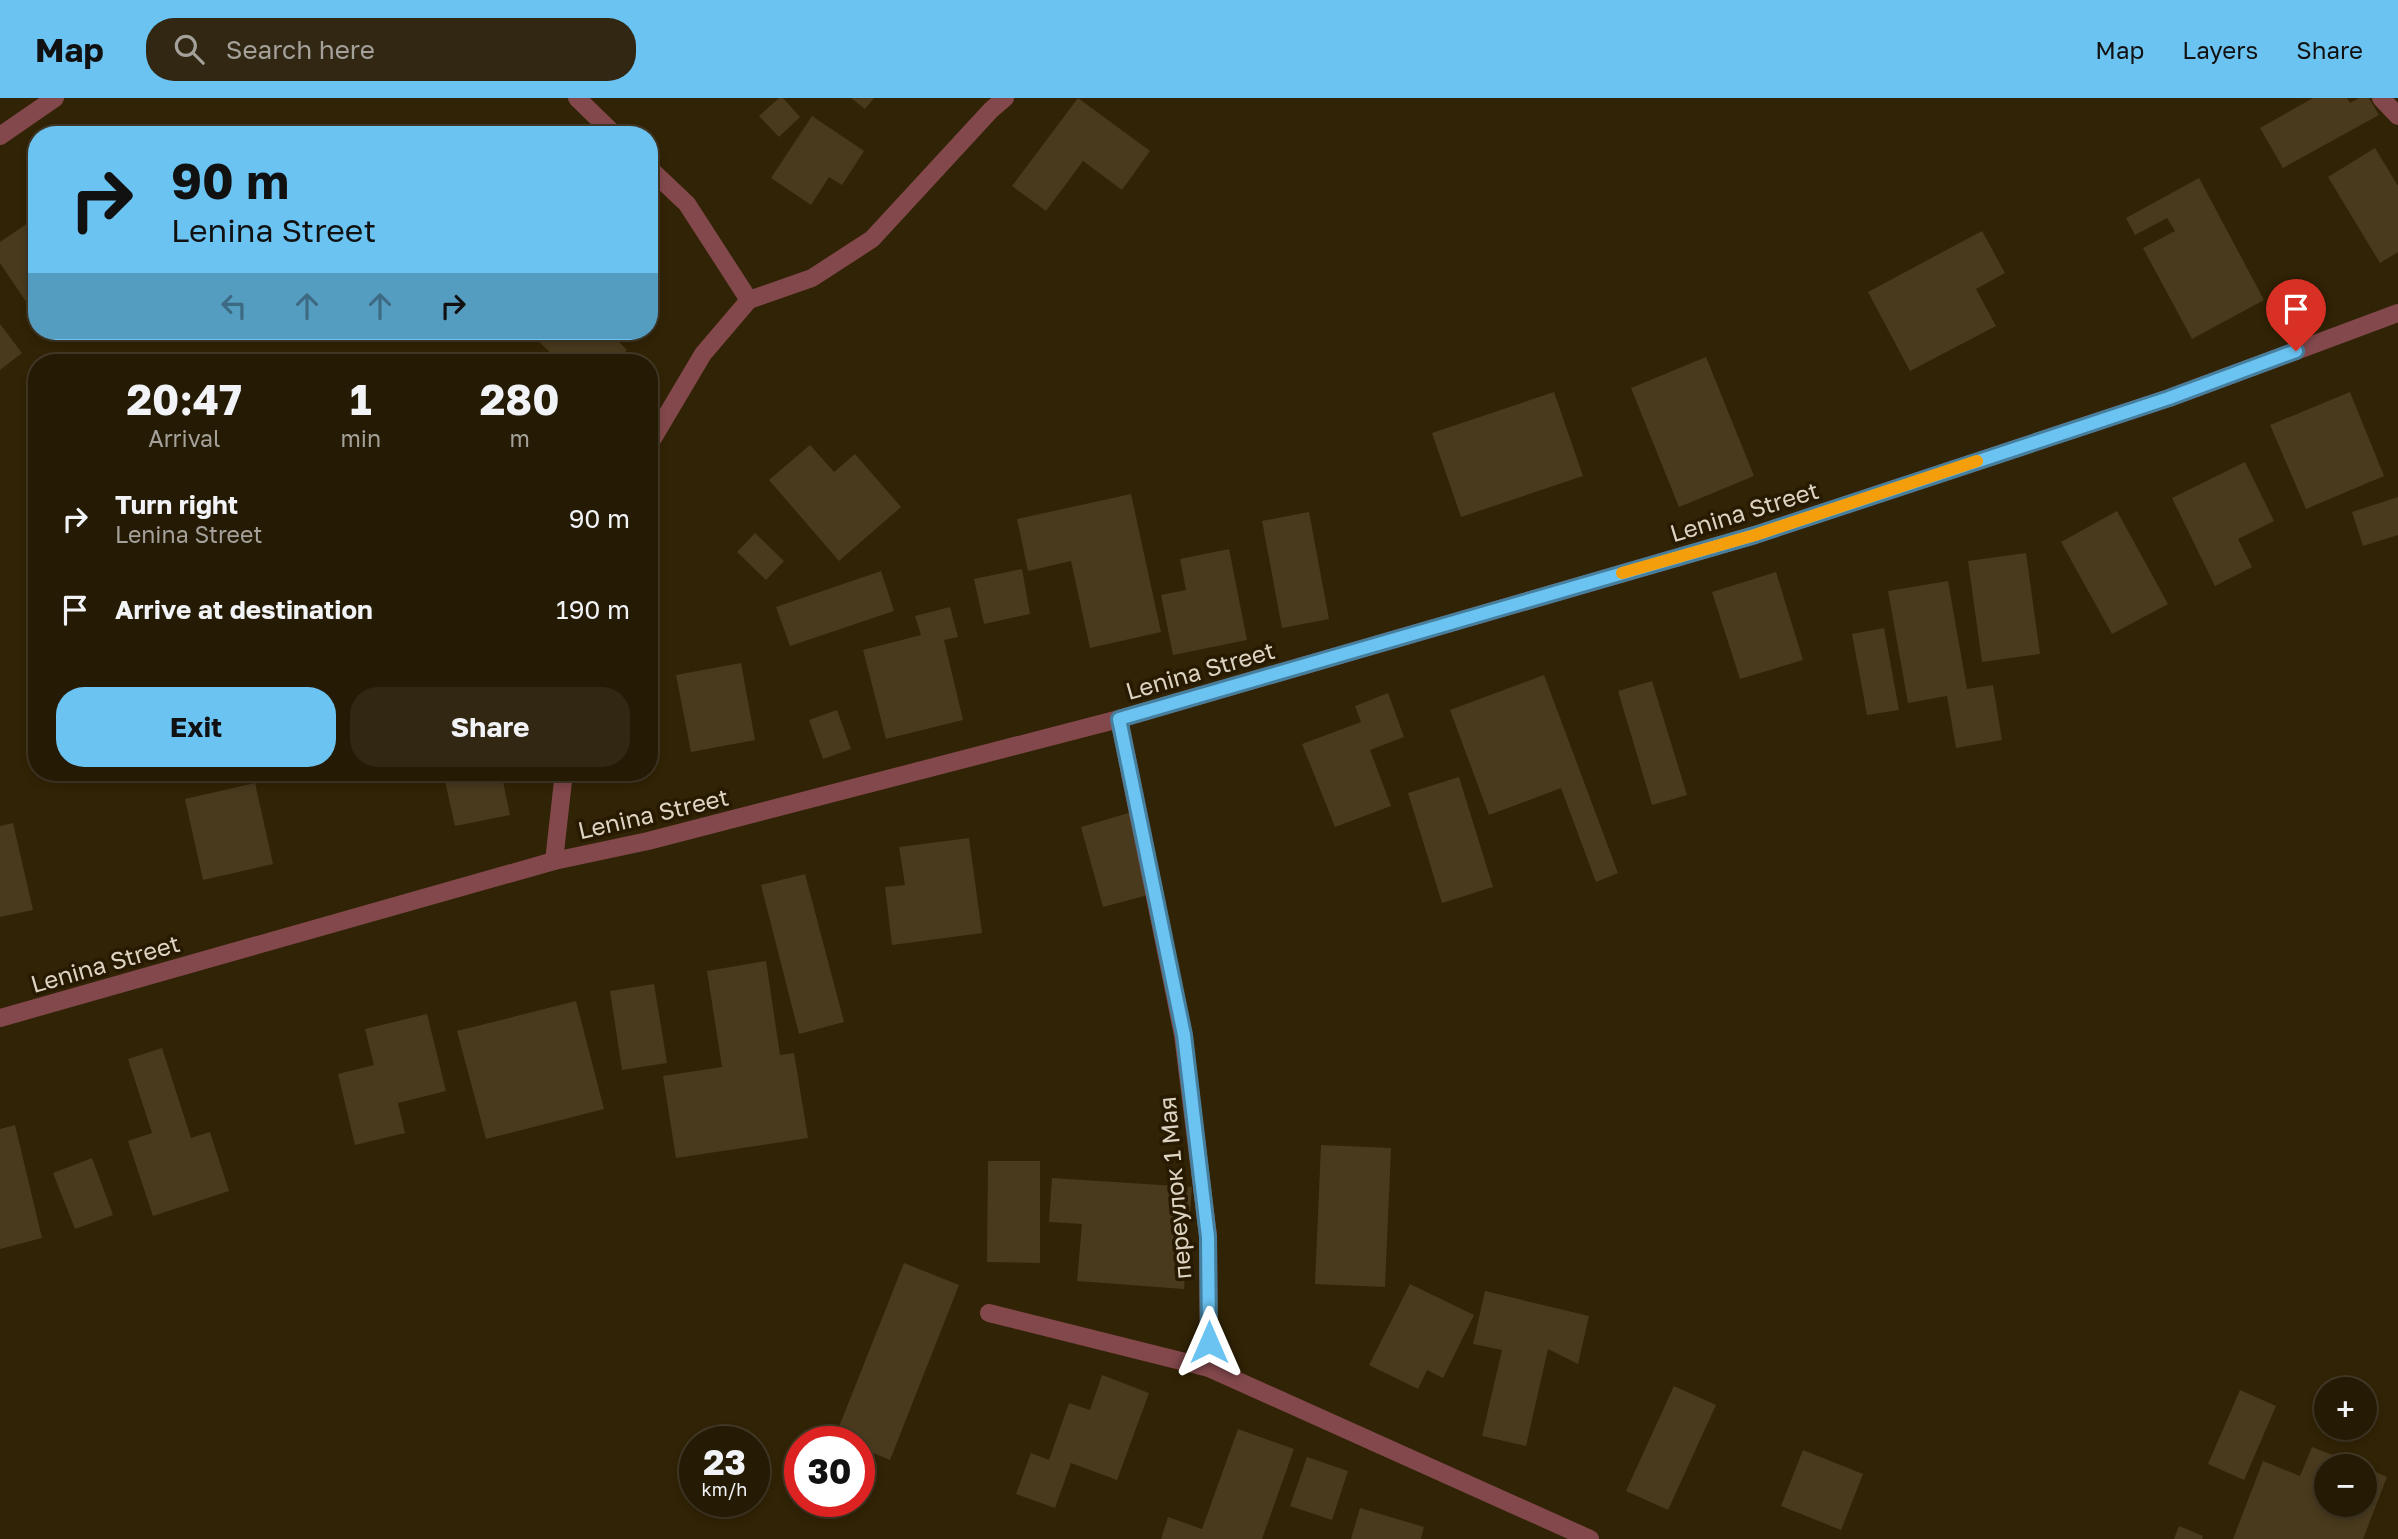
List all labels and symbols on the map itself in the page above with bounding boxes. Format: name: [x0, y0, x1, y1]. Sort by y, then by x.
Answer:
pin: [2266, 279, 2326, 351]
street label: Lenina Street: [1666, 475, 1822, 547]
street label: Lenina Street: [1122, 635, 1278, 705]
street label: Lenina Street: [575, 782, 731, 844]
street label: Lenina Street: [27, 928, 183, 998]
street label: переулок 1 Мая: [1152, 1095, 1196, 1281]
position arrow: [1172, 1305, 1246, 1379]
speed limit sign: 30: [784, 1426, 875, 1517]

